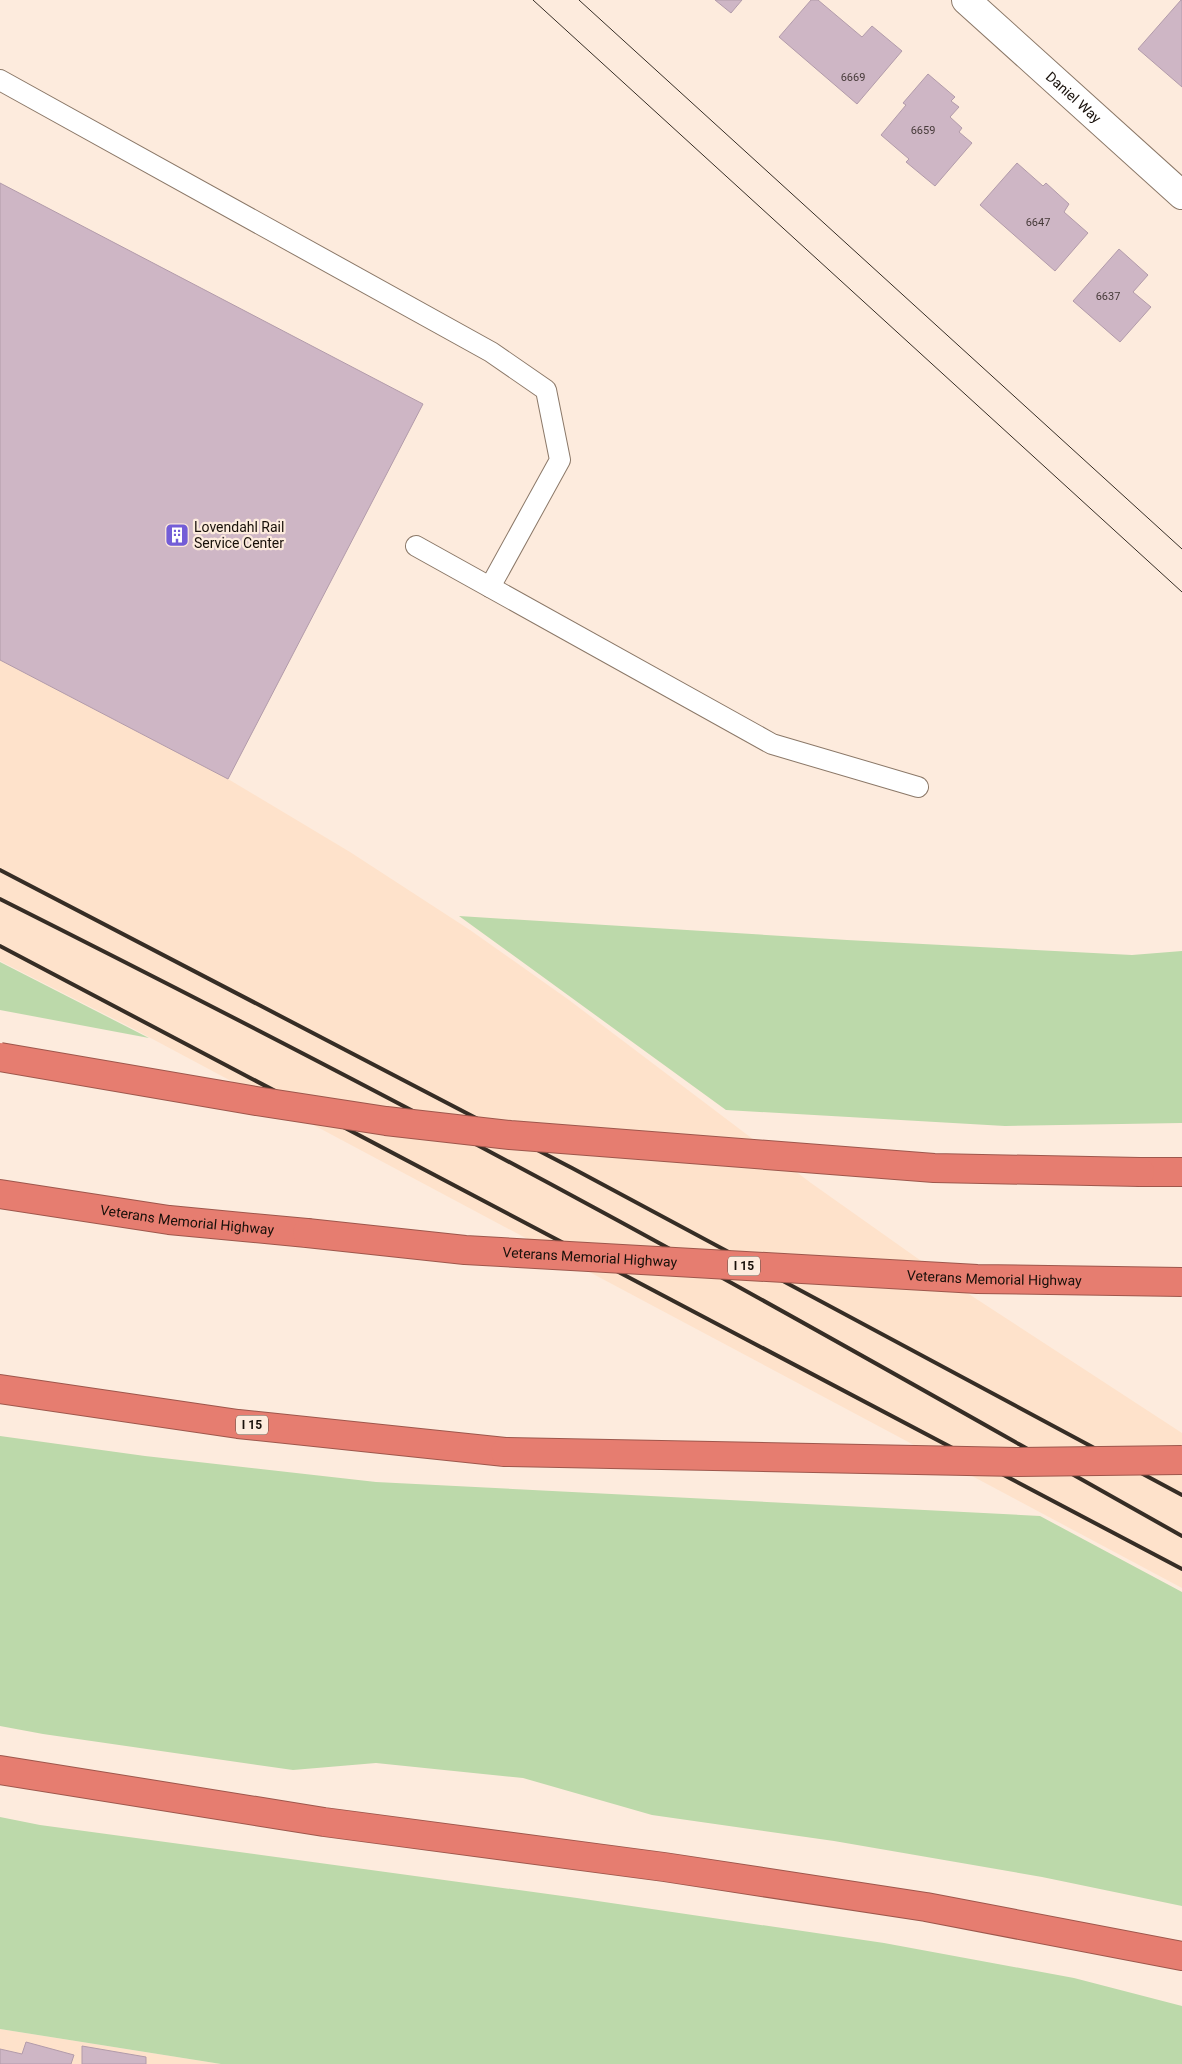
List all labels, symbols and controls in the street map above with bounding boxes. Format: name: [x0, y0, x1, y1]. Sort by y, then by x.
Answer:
street label: Daniel Way: [1043, 68, 1105, 126]
house number: 6669: [841, 71, 865, 84]
house number: 6659: [911, 124, 935, 137]
house number: 6647: [1026, 216, 1050, 229]
house number: 6637: [1096, 290, 1120, 303]
place label: Lovendahl Rail Service Center: [194, 519, 284, 551]
building icon: Lovendahl Rail Service Center: [164, 522, 190, 548]
street label: Veterans Memorial Highway: [99, 1202, 275, 1238]
street label: Veterans Memorial Highway: [502, 1244, 678, 1270]
road number: I 15: [728, 1256, 760, 1276]
street label: Veterans Memorial Highway: [906, 1267, 1082, 1289]
road number: I 15: [236, 1416, 268, 1434]

